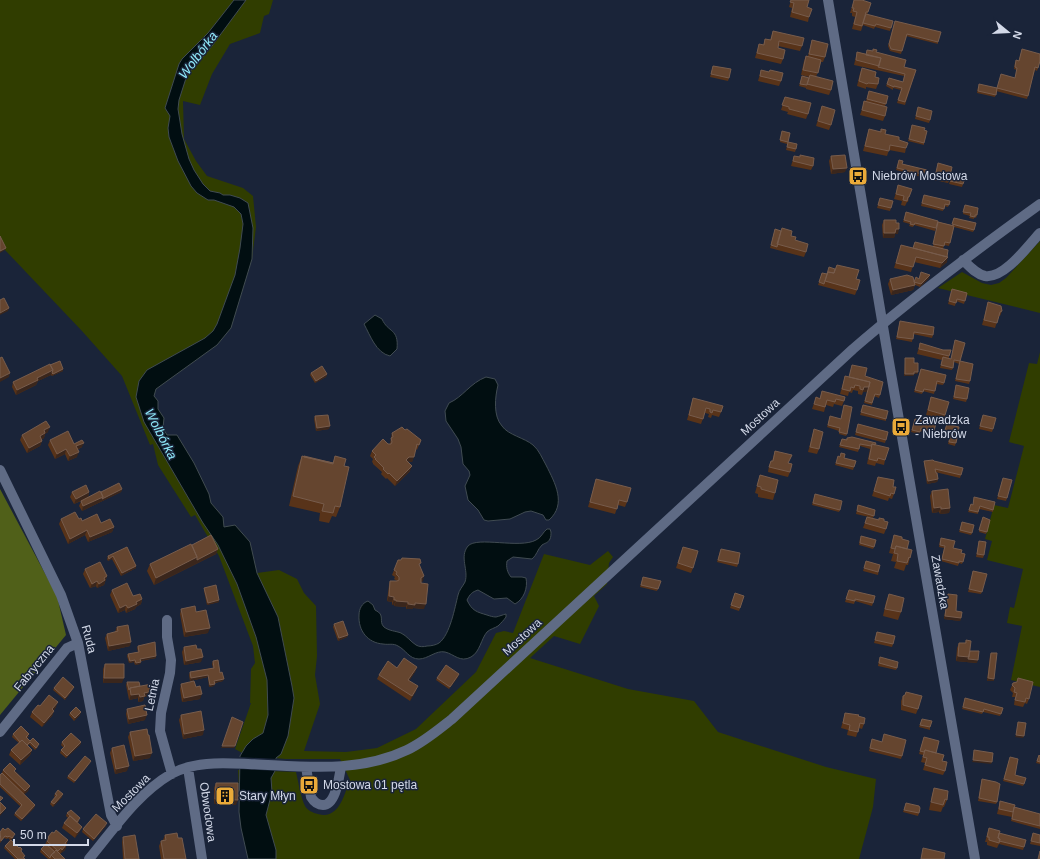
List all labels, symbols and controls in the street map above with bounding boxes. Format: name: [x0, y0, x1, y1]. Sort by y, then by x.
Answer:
north arrow: [988, 12, 1028, 52]
water label: Wolbórka: [175, 29, 221, 81]
text: N: [1011, 29, 1024, 41]
bus stop icon: Niebrów Mostowa: [847, 165, 869, 187]
place label: Niebrów Mostowa: [872, 169, 968, 183]
street label: Mostowa: [738, 395, 783, 438]
water label: Wolbórka: [142, 406, 180, 462]
place label: Zawadzka - Niebrów: [915, 413, 970, 441]
bus stop icon: Zawadzka - Niebrów: [890, 416, 912, 438]
street label: Zawadzka: [928, 554, 952, 610]
street label: Mostowa: [500, 615, 545, 658]
street label: Ruda: [79, 623, 100, 655]
street label: Fabryczna: [11, 642, 57, 694]
street label: Letnia: [142, 677, 162, 712]
street label: Mostowa: [109, 771, 153, 815]
bus stop icon: Mostowa 01 pętla: [298, 774, 320, 796]
place label: Mostowa 01 pętla: [323, 778, 417, 792]
street label: Obwodowa: [197, 781, 219, 843]
building icon: Stary Młyn: [214, 785, 236, 807]
place label: Stary Młyn: [239, 789, 296, 803]
scale bar: [14, 821, 88, 847]
text: 50 m: [20, 828, 47, 842]

